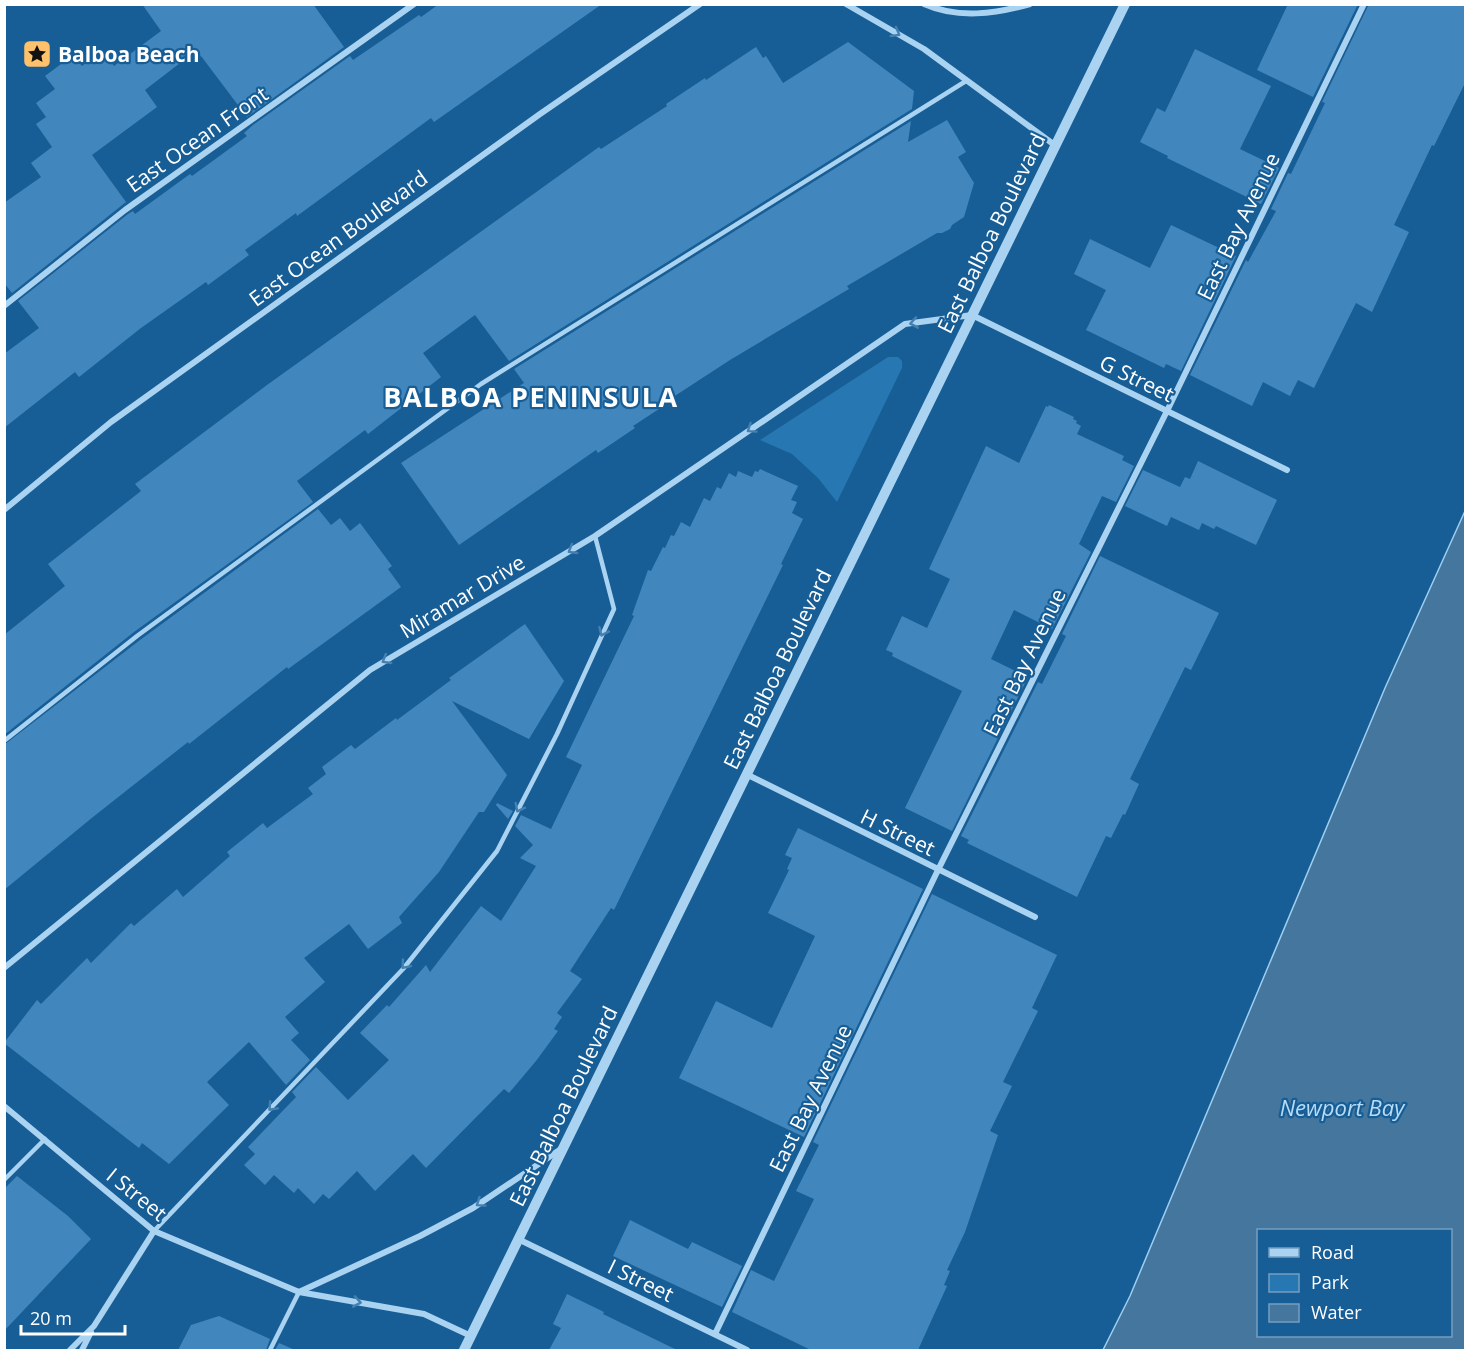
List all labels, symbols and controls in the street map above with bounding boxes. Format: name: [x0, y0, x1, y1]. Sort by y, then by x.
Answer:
one-way arrow: [890, 26, 901, 38]
place icon: Balboa Beach: [21, 38, 53, 70]
place label: Balboa Beach: [58, 40, 199, 68]
street label: East Ocean Front: [121, 80, 273, 198]
street label: East Balboa Boulevard: [930, 128, 1052, 338]
street label: East Bay Avenue: [1190, 148, 1286, 304]
street label: East Ocean Boulevard: [243, 164, 433, 312]
one-way arrow: [909, 316, 919, 329]
street label: G Street: [1095, 348, 1179, 408]
district label: BALBOA PENINSULA: [383, 378, 679, 415]
one-way arrow: [747, 422, 758, 433]
one-way arrow: [568, 543, 578, 554]
street label: Miramar Drive: [394, 548, 530, 644]
street label: East Balboa Boulevard: [716, 564, 838, 774]
street label: East Bay Avenue: [976, 584, 1072, 740]
one-way arrow: [598, 626, 610, 637]
one-way arrow: [382, 653, 392, 665]
one-way arrow: [515, 802, 526, 812]
street label: H Street: [856, 802, 940, 862]
one-way arrow: [401, 958, 412, 969]
street label: East Balboa Boulevard: [502, 1001, 624, 1211]
street label: East Bay Avenue: [762, 1020, 858, 1176]
water label: Newport Bay: [1280, 1092, 1406, 1122]
one-way arrow: [268, 1100, 279, 1111]
street label: I Street: [101, 1161, 173, 1227]
one-way arrow: [476, 1196, 487, 1207]
legend: [1257, 1229, 1452, 1337]
text: Road: [1311, 1240, 1354, 1264]
street label: I Street: [603, 1252, 679, 1308]
text: Park: [1311, 1270, 1349, 1294]
one-way arrow: [351, 1295, 361, 1308]
scale bar: [21, 1298, 124, 1336]
text: Water: [1311, 1300, 1362, 1324]
text: 20 m: [30, 1306, 72, 1330]

